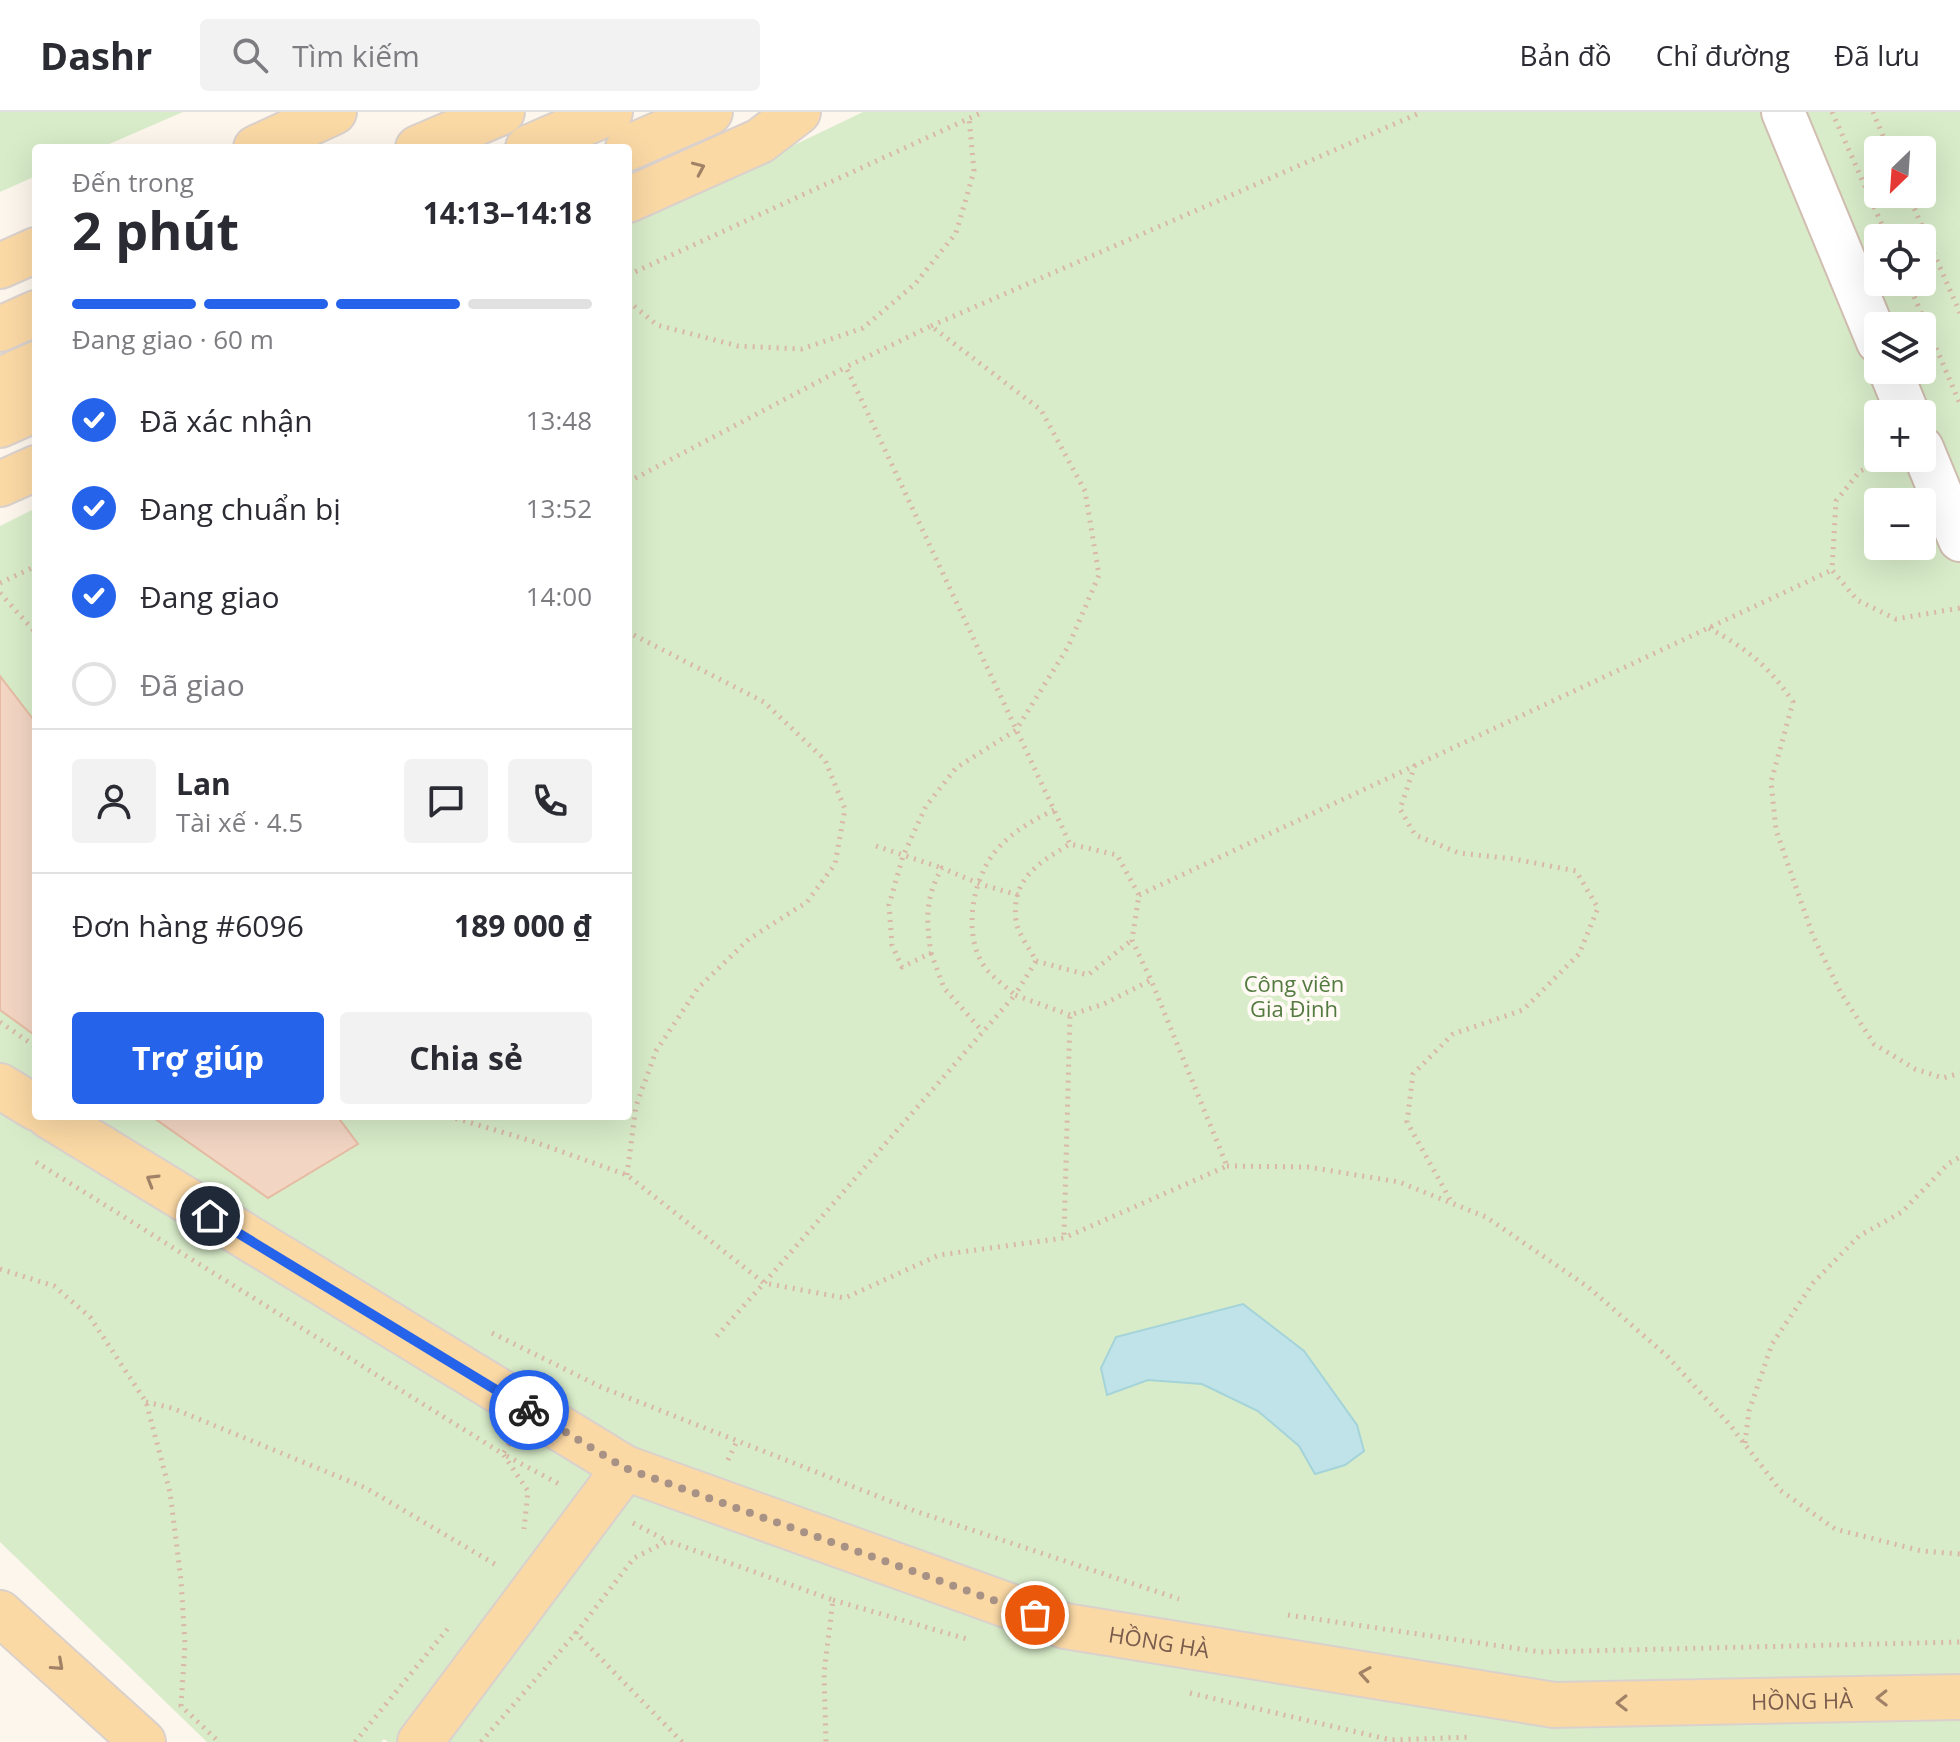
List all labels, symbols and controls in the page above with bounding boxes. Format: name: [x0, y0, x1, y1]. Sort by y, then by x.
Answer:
search box: [200, 19, 760, 91]
text: Dashr: [40, 29, 152, 81]
icon: search: [228, 33, 272, 77]
text: Tìm kiếm: [292, 35, 420, 76]
text: Bản đồ: [1520, 36, 1612, 74]
text: Chỉ đường: [1656, 36, 1790, 74]
text: Đã lưu: [1834, 36, 1920, 74]
north arrow: [1864, 136, 1936, 208]
map controls: [1864, 136, 1936, 560]
one-way arrow: [691, 162, 705, 178]
text: Đến trong: [72, 164, 194, 200]
text: 14:13–14:18: [423, 192, 592, 233]
text: 2 phút: [72, 194, 239, 265]
button: locate: [1864, 224, 1936, 296]
button: layers: [1864, 312, 1936, 384]
text: Đang giao · 60 m: [72, 321, 274, 357]
icon: check: [72, 398, 116, 442]
text: Đã xác nhận: [140, 400, 313, 441]
button: +: [1864, 400, 1936, 472]
text: 13:48: [526, 402, 592, 438]
icon: check: [72, 486, 116, 530]
text: Đang chuẩn bị: [140, 488, 341, 529]
button: −: [1864, 488, 1936, 560]
text: 13:52: [526, 490, 592, 526]
icon: check: [72, 574, 116, 618]
text: Đang giao: [140, 576, 280, 617]
text: 14:00: [526, 578, 592, 614]
text: Đã giao: [140, 664, 245, 705]
button: person: [72, 759, 156, 843]
button: chat: [404, 759, 488, 843]
button: phone: [508, 759, 592, 843]
text: Lan: [176, 763, 231, 804]
text: Tài xế · 4.5: [176, 804, 303, 840]
text: Đơn hàng #6096: [72, 905, 304, 946]
text: 189 000 ₫: [454, 905, 592, 946]
park label: Công viên Gia Định: [1244, 968, 1344, 1023]
button: Trợ giúp: [72, 1012, 324, 1104]
button: Chia sẻ: [340, 1012, 592, 1104]
one-way arrow: [146, 1174, 161, 1190]
pin: [176, 1182, 244, 1250]
icon: home: [188, 1194, 232, 1238]
courier: [489, 1370, 569, 1450]
icon: bike: [507, 1388, 551, 1432]
pin: [1001, 1581, 1069, 1649]
icon: bag: [1013, 1593, 1057, 1637]
street label: HỒNG HÀ: [1107, 1618, 1212, 1664]
one-way arrow: [48, 1656, 63, 1670]
one-way arrow: [1358, 1666, 1371, 1683]
street label: HỒNG HÀ: [1751, 1684, 1853, 1716]
one-way arrow: [1875, 1690, 1888, 1707]
one-way arrow: [1615, 1695, 1628, 1712]

